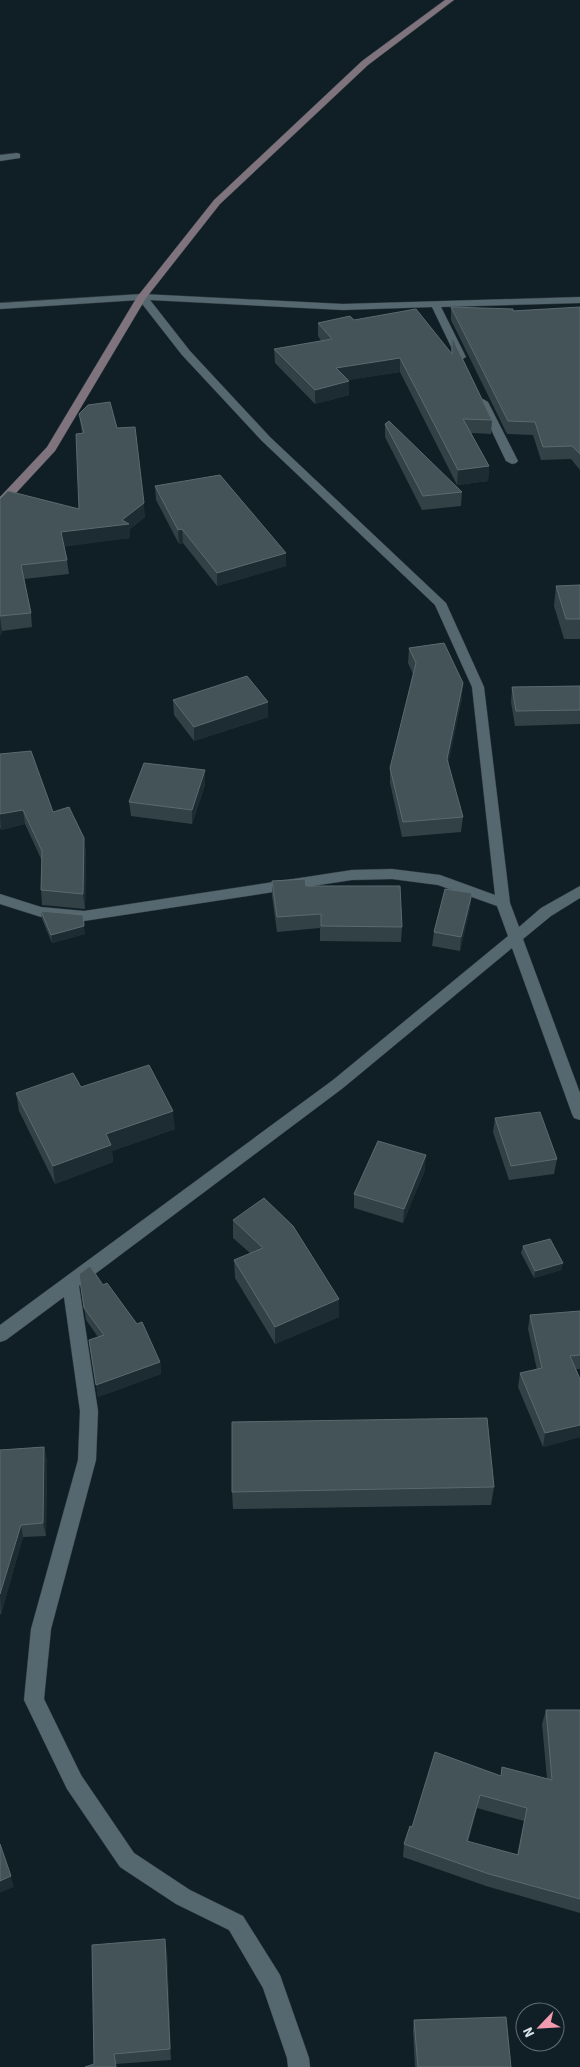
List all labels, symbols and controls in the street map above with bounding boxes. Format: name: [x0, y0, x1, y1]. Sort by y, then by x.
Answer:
north arrow: [515, 2002, 565, 2052]
text: N: [518, 2024, 540, 2041]

